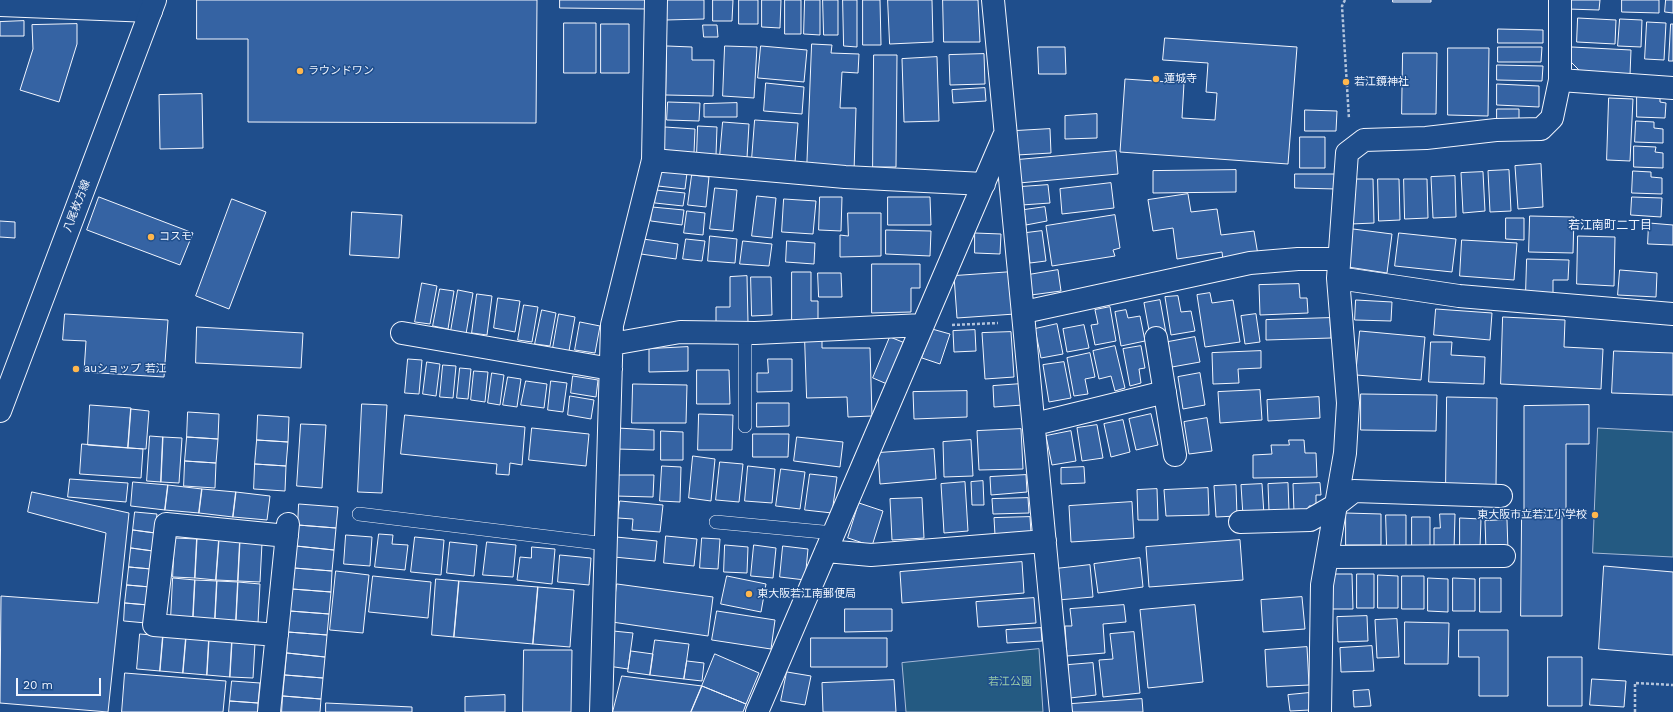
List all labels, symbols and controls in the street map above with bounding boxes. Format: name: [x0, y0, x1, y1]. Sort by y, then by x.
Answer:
place label: ラウンドワン: [308, 64, 374, 78]
marker: ラウンドワン: [295, 66, 305, 76]
place label: 蓮城寺: [1164, 72, 1197, 86]
marker: 蓮城寺: [1151, 74, 1161, 84]
place label: 若江鏡神社: [1354, 75, 1409, 89]
marker: 若江鏡神社: [1341, 77, 1351, 87]
street label: 八尾枚方線: [61, 178, 93, 234]
district label: 若江南町二丁目: [1568, 218, 1652, 232]
place label: コスモ: [159, 230, 192, 244]
marker: コスモ: [146, 232, 156, 242]
place label: auショップ 若江: [84, 362, 167, 376]
marker: auショップ 若江: [71, 364, 81, 374]
place label: 東大阪市立若江小学校: [1477, 508, 1587, 522]
marker: 東大阪市立若江小学校: [1590, 510, 1600, 520]
place label: 東大阪若江南郵便局: [757, 587, 856, 601]
marker: 東大阪若江南郵便局: [744, 589, 754, 599]
scale bar: [18, 670, 103, 696]
park label: 若江公園: [988, 675, 1032, 689]
text: 20 m: [23, 678, 53, 692]

